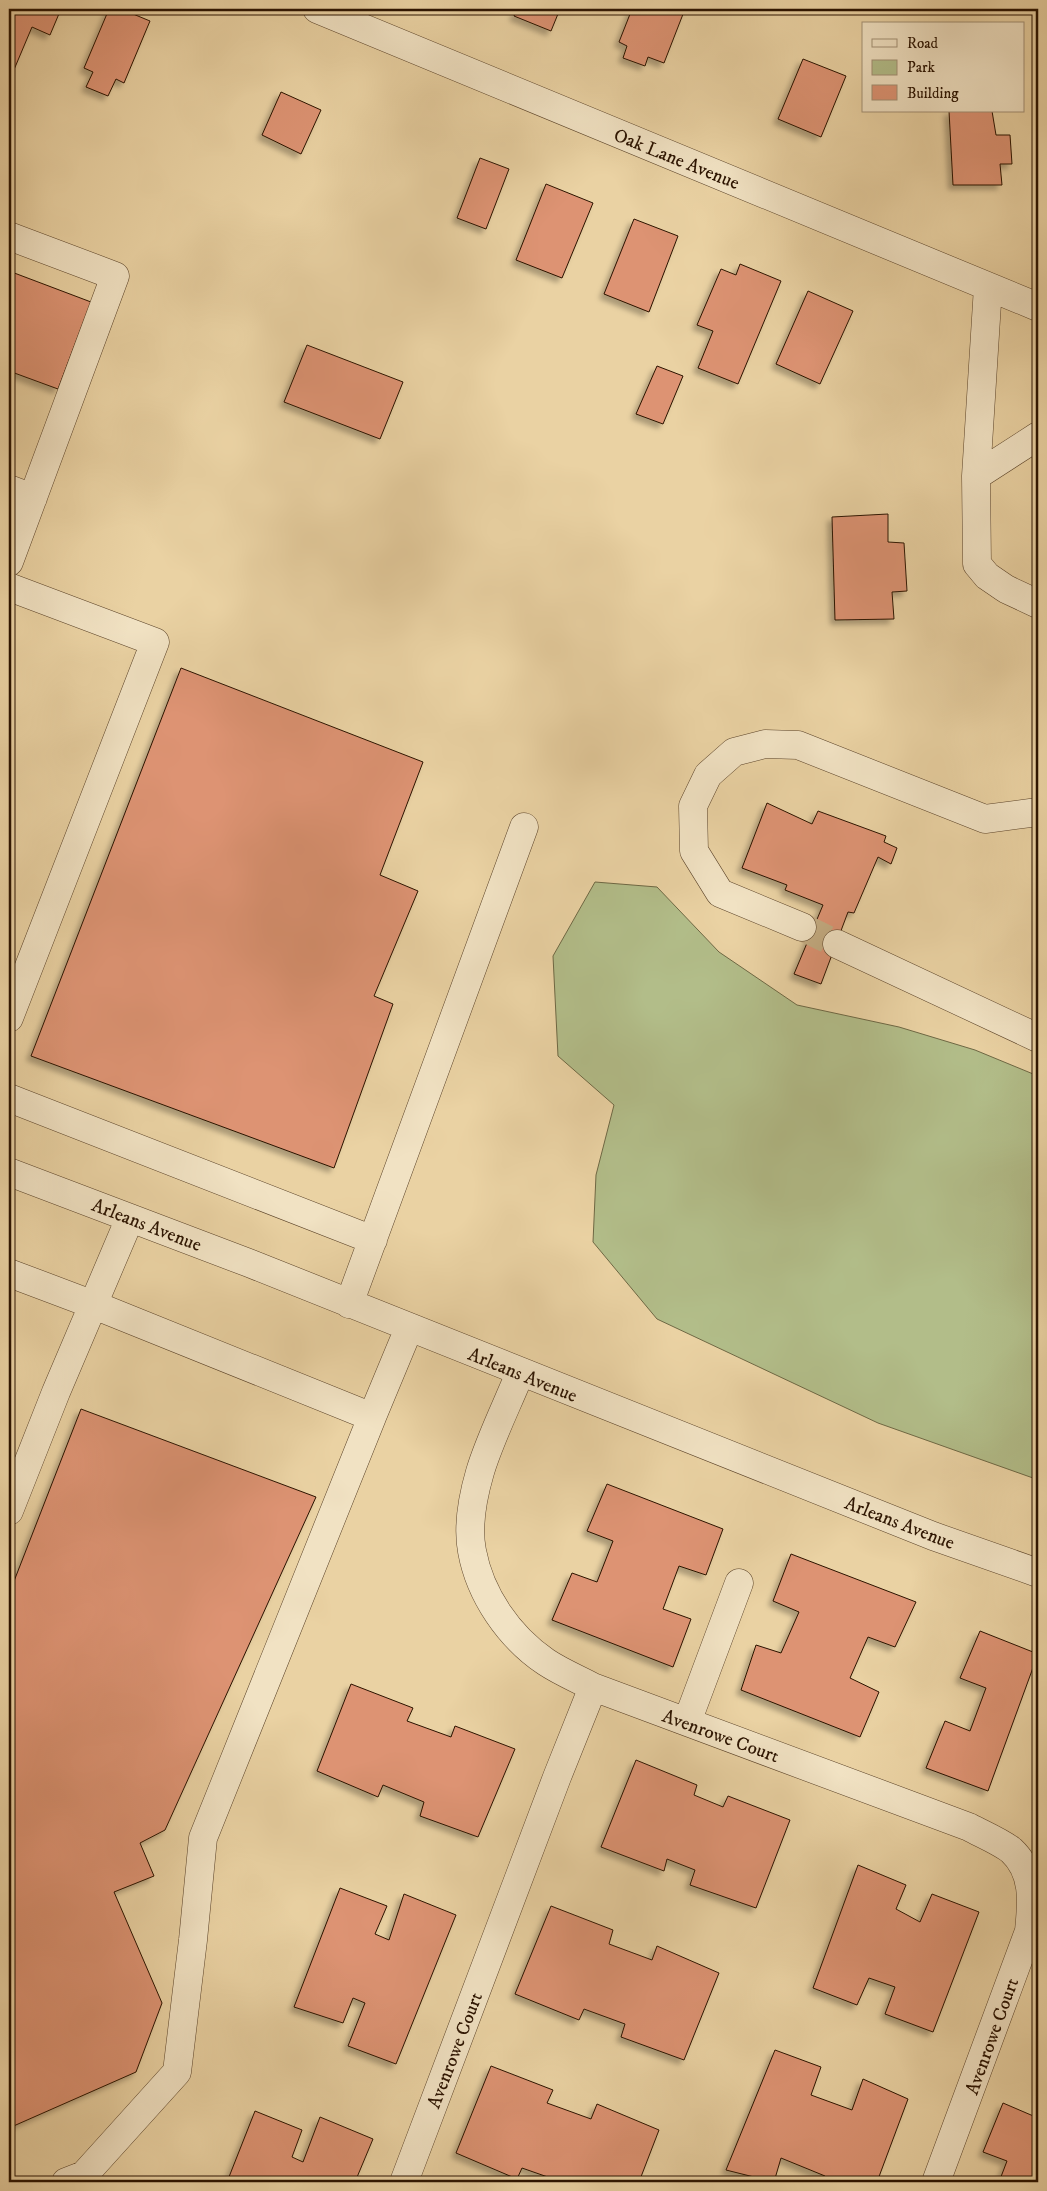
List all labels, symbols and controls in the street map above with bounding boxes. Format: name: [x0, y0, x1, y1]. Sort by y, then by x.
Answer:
legend: [862, 22, 1024, 112]
text: Road: [907, 34, 939, 53]
text: Park: [907, 58, 936, 77]
text: Building: [907, 84, 959, 103]
street label: Oak Lane Avenue: [610, 124, 743, 195]
street label: Arleans Avenue: [88, 1194, 205, 1257]
street label: Arleans Avenue: [464, 1343, 581, 1408]
street label: Arleans Avenue: [841, 1492, 958, 1555]
street label: Avenrowe Court: [659, 1705, 782, 1768]
street label: Avenrowe Court: [961, 1975, 1024, 2098]
street label: Avenrowe Court: [423, 1989, 488, 2112]

